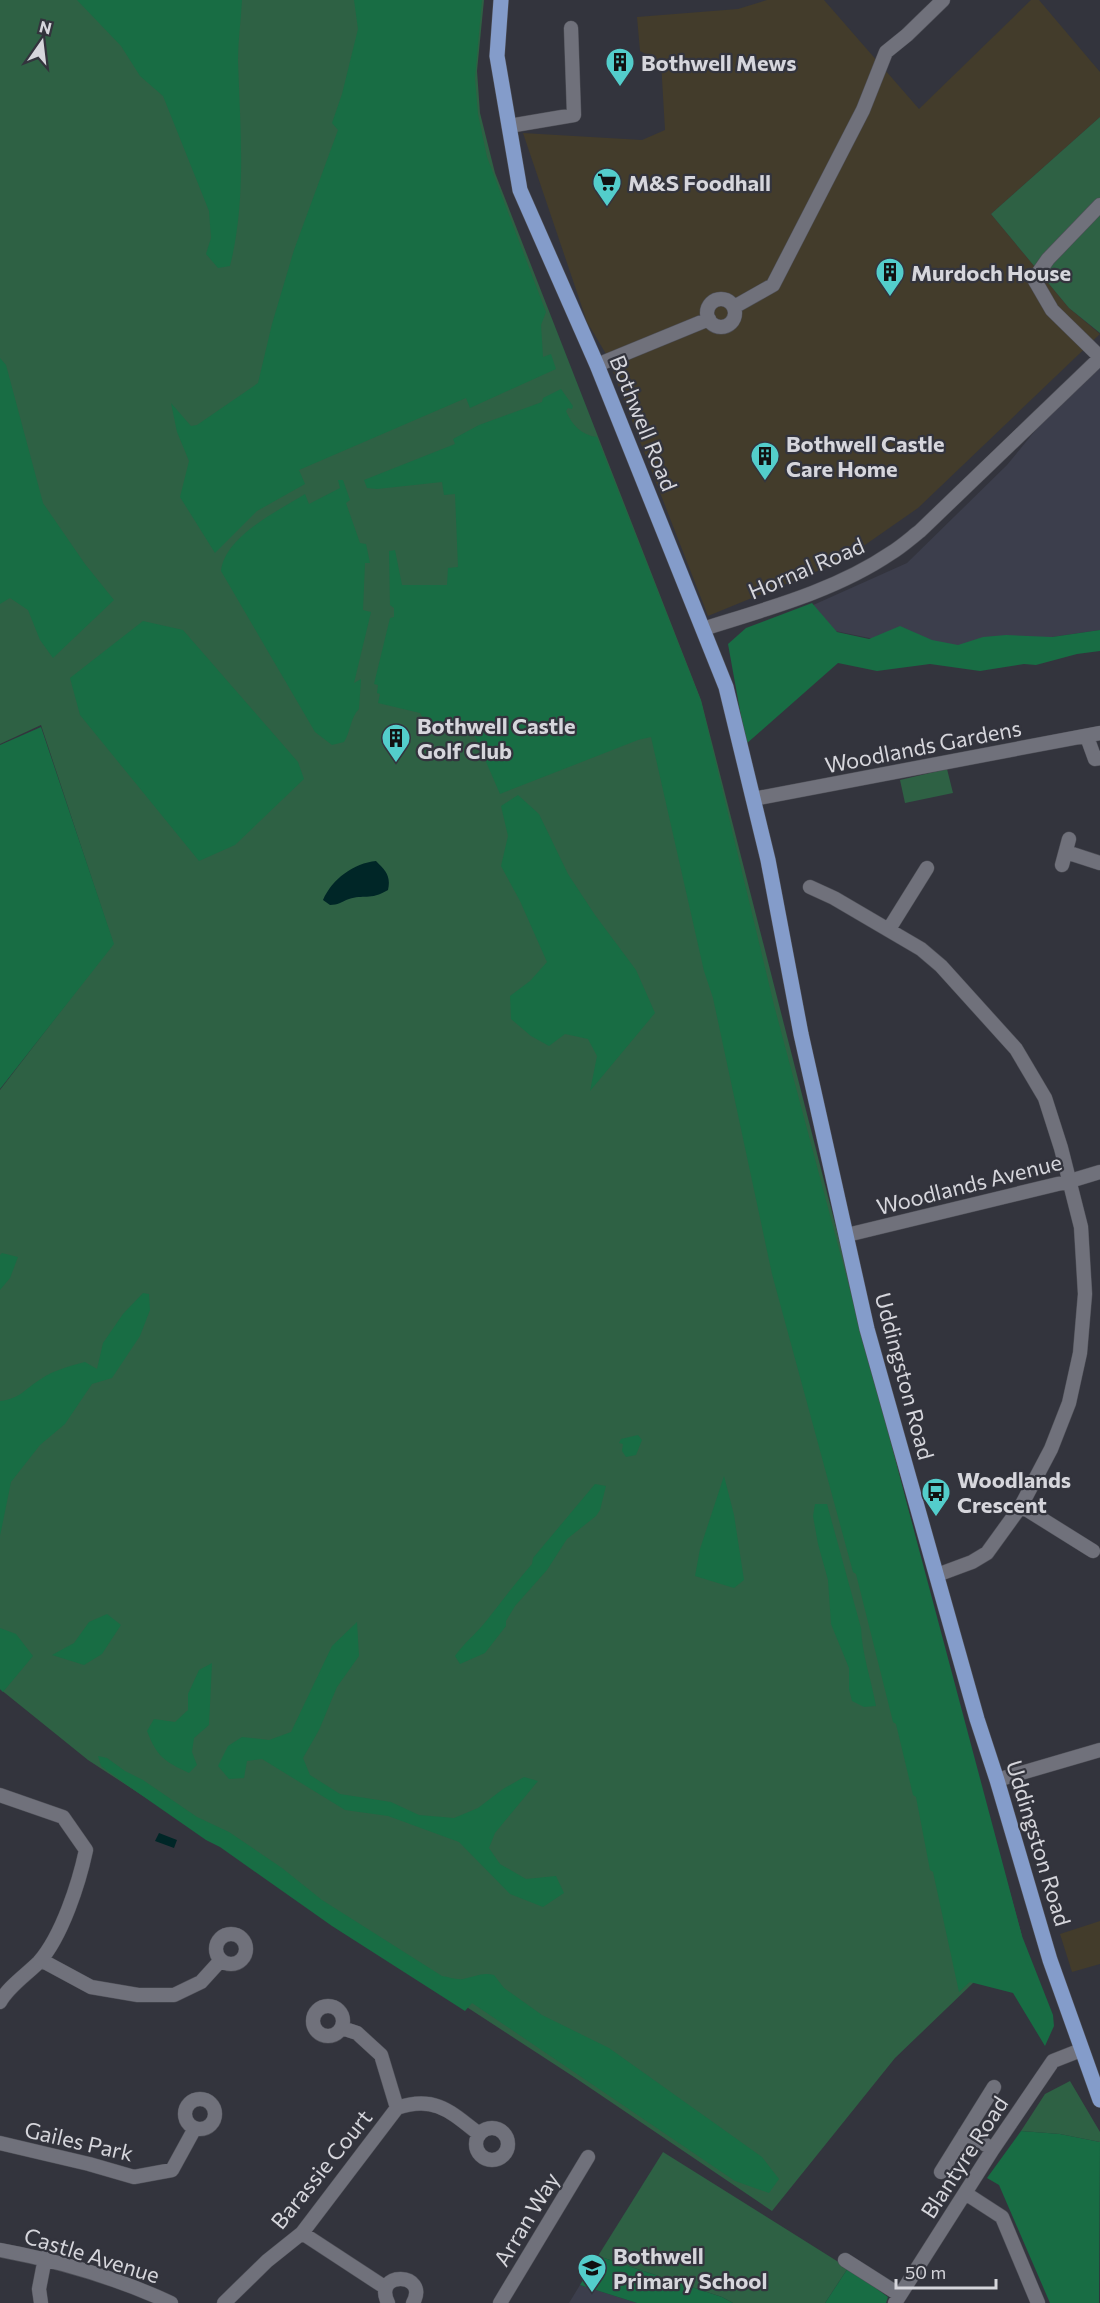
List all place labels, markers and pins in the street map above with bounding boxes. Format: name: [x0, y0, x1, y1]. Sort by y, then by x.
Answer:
building icon: Bothwell Mews: [604, 46, 636, 88]
place label: Bothwell Mews: [641, 49, 797, 76]
supermarket icon: M&S Foodhall: [591, 166, 623, 208]
place label: M&S Foodhall: [628, 169, 771, 196]
building icon: Murdoch House: [874, 256, 906, 298]
place label: Murdoch House: [911, 259, 1071, 286]
place label: Bothwell Castle Care Home: [786, 430, 945, 482]
building icon: Bothwell Castle Care Home: [749, 440, 781, 482]
place label: Bothwell Castle Golf Club: [417, 712, 576, 764]
building icon: Bothwell Castle Golf Club: [380, 722, 412, 764]
place label: Woodlands Crescent: [957, 1466, 1071, 1518]
bus stop icon: Woodlands Crescent: [920, 1476, 952, 1518]
place label: Bothwell Primary School: [613, 2242, 768, 2294]
school or university icon: Bothwell Primary School: [576, 2252, 608, 2294]

